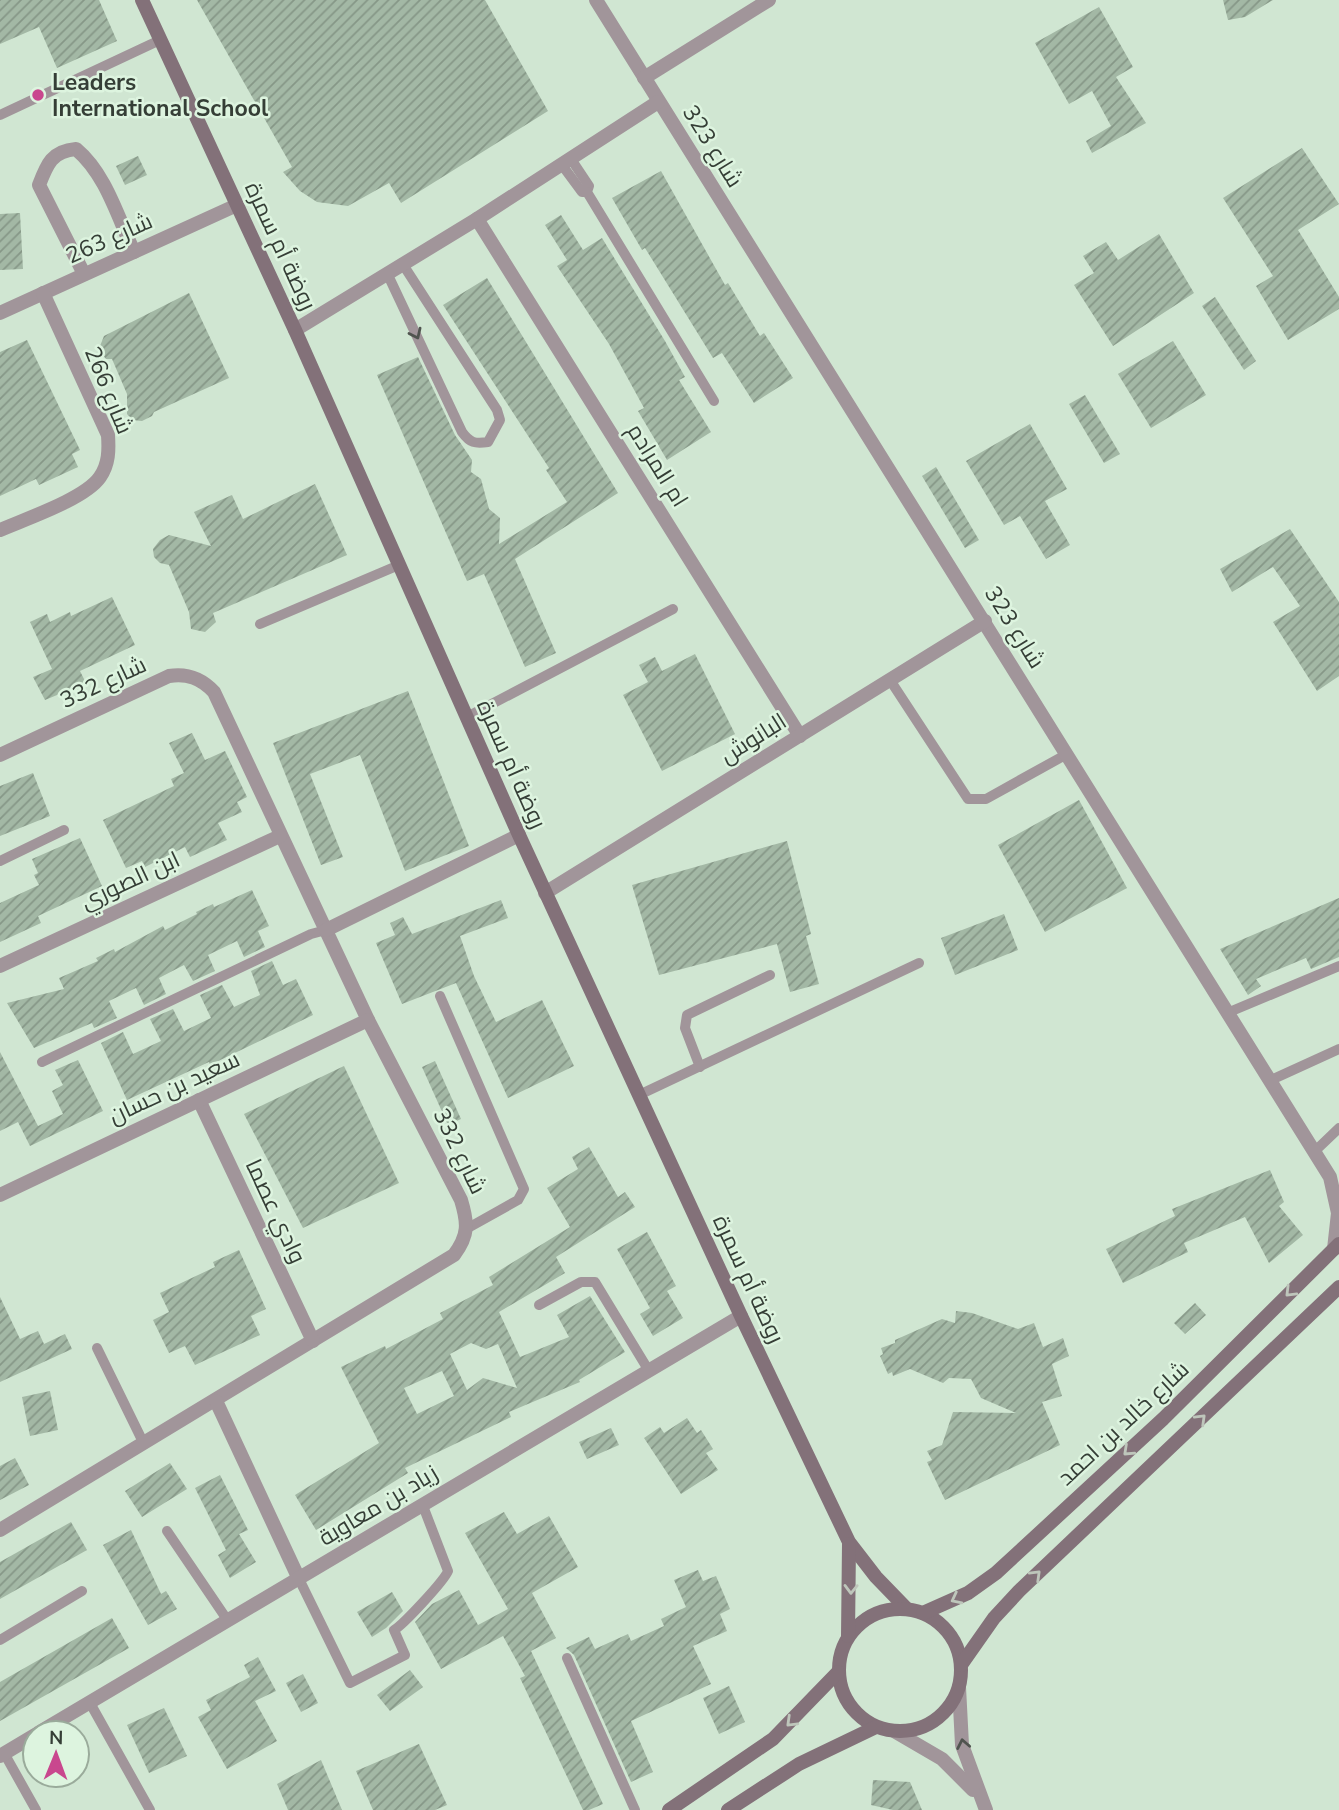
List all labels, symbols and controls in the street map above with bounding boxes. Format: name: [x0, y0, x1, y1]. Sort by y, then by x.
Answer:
place label: Leaders International School: [52, 67, 269, 124]
marker: Leaders International School: [30, 87, 46, 103]
street label: شارع 323: [675, 99, 750, 193]
street label: روضة أم سمرة: [237, 177, 324, 315]
street label: شارع 263: [61, 206, 157, 271]
one-way arrow: [408, 327, 422, 339]
street label: شارع 266: [77, 342, 140, 439]
street label: ام المرادم: [620, 418, 695, 513]
street label: شارع 323: [977, 580, 1052, 674]
street label: شارع 332: [55, 649, 151, 716]
street label: روضة أم سمرة: [469, 695, 554, 834]
street label: البانوش: [714, 706, 793, 771]
street label: ابن الصوري: [75, 844, 186, 919]
street label: سعيد بن حسان: [104, 1044, 245, 1131]
street label: شارع 332: [425, 1103, 494, 1199]
street label: وادي عصما: [236, 1154, 313, 1269]
street label: روضة أم سمرة: [705, 1210, 792, 1348]
one-way arrow: [1286, 1284, 1299, 1297]
street label: شارع خالد بن احمد: [1051, 1354, 1196, 1492]
one-way arrow: [1193, 1414, 1206, 1427]
one-way arrow: [1123, 1443, 1136, 1455]
street label: زياد بن معاوية: [313, 1458, 444, 1553]
one-way arrow: [1028, 1571, 1041, 1584]
one-way arrow: [843, 1584, 859, 1595]
one-way arrow: [951, 1591, 963, 1605]
one-way arrow: [786, 1713, 799, 1726]
north arrow: [21, 1719, 91, 1789]
text: N: [49, 1725, 64, 1751]
one-way arrow: [957, 1738, 972, 1750]

